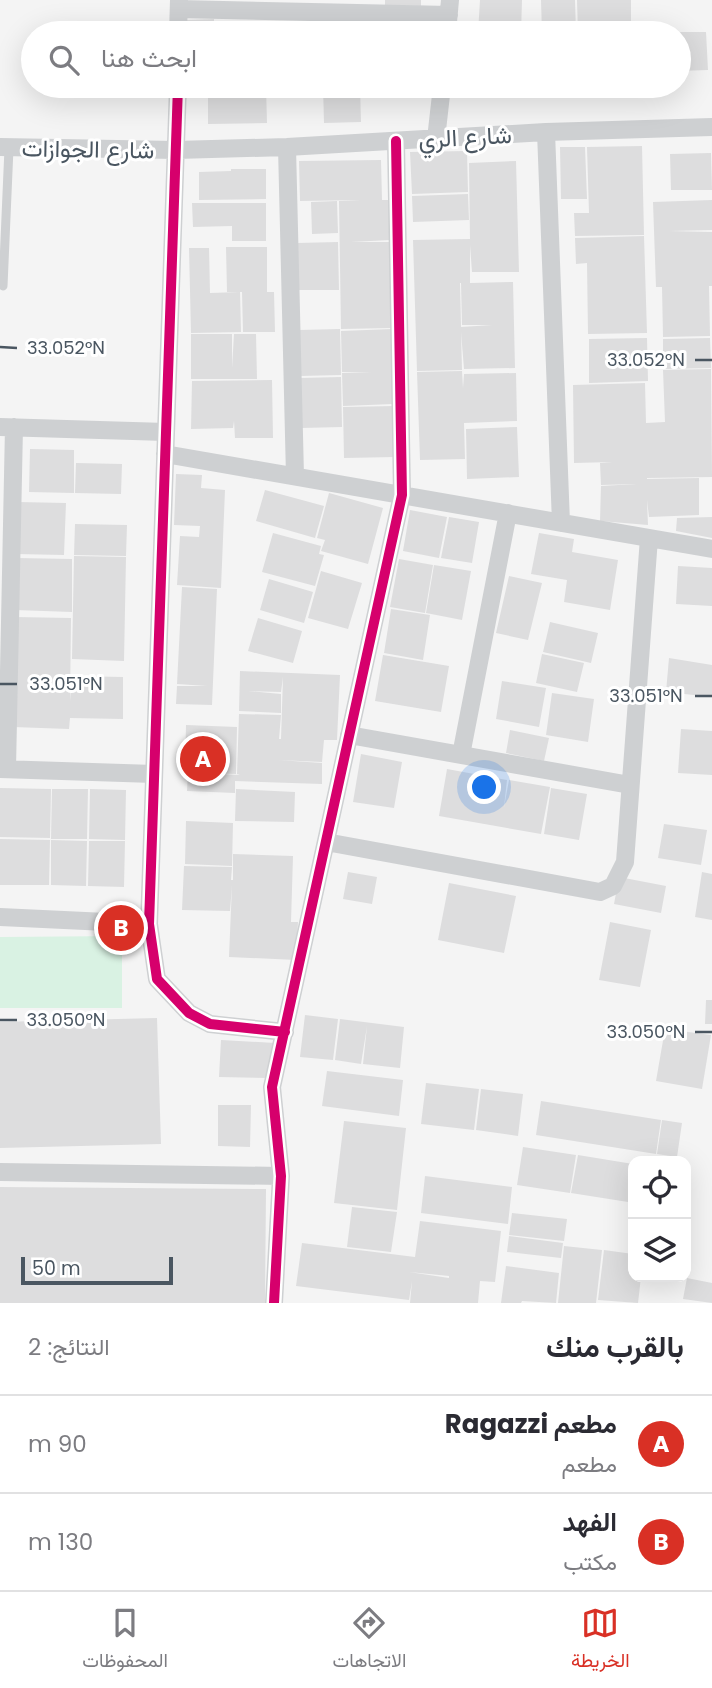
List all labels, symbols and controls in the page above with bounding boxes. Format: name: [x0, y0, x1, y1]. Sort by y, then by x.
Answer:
search box: [21, 21, 691, 98]
text: ابحث هنا: [101, 40, 197, 76]
icon: search: [45, 41, 83, 79]
street label: شارع الري: [418, 118, 513, 159]
street label: شارع الجوازات: [21, 131, 155, 167]
text: 33.052°N: [27, 335, 105, 360]
text: 33.052°N: [607, 347, 685, 372]
text: 33.051°N: [29, 671, 103, 696]
text: 33.051°N: [609, 683, 683, 708]
pin: A: [180, 733, 226, 785]
your location: [467, 770, 501, 804]
pin: B: [98, 902, 144, 954]
text: 33.050°N: [27, 1007, 105, 1032]
text: 33.050°N: [607, 1019, 685, 1044]
map controls: [628, 1156, 691, 1282]
button: locate: [628, 1156, 691, 1219]
button: layers: [628, 1219, 691, 1282]
scale bar: [21, 1254, 173, 1286]
text: 50 m: [32, 1255, 81, 1282]
text: بالقرب منك: [546, 1325, 684, 1368]
text: النتائج: 2: [28, 1331, 110, 1363]
text: مطعم Ragazzi: [445, 1406, 617, 1442]
text: 90 m: [28, 1428, 87, 1460]
text: A: [653, 1428, 669, 1460]
text: مطعم: [561, 1448, 617, 1480]
text: الفهد: [562, 1504, 617, 1540]
text: 130 m: [28, 1526, 93, 1558]
text: B: [653, 1526, 669, 1558]
text: مكتب: [563, 1546, 617, 1578]
tab: المحفوظات: [82, 1604, 168, 1677]
tab: الاتجاهات: [333, 1604, 406, 1677]
tab: الخريطة: [571, 1604, 630, 1677]

